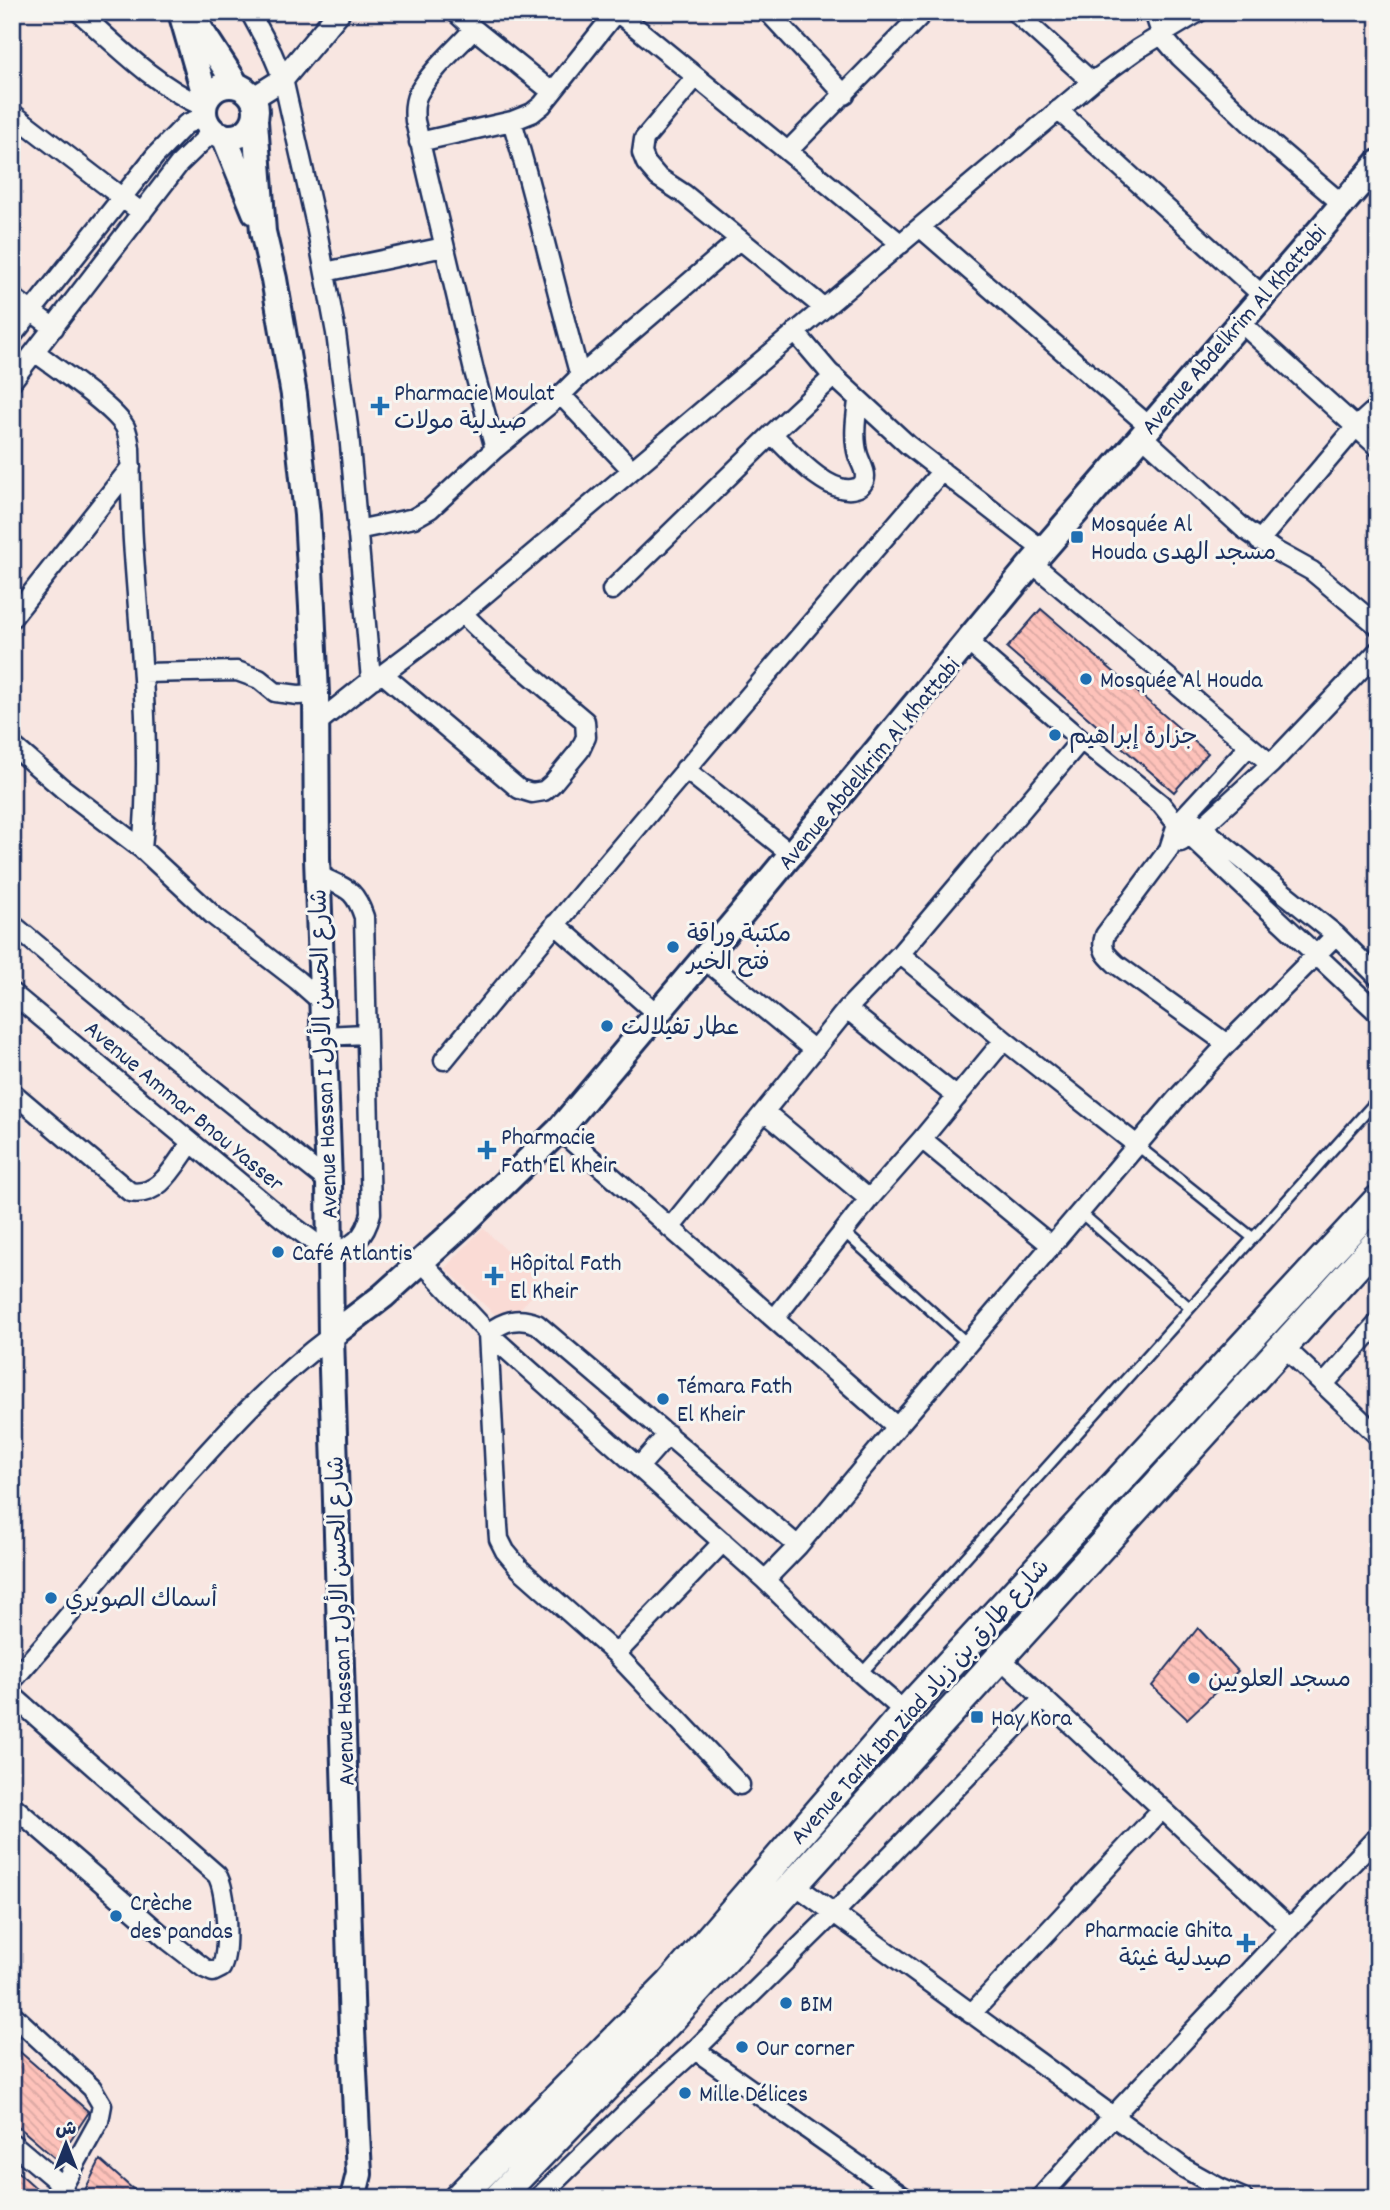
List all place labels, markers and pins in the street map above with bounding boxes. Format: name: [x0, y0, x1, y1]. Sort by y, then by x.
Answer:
place label: Pharmacie Moulat صيدلية مولات: [394, 378, 555, 440]
marker: Pharmacie Moulat صيدلية مولات: [372, 398, 388, 414]
place label: Mosquée Al Houda مسجد الهدى: [1091, 509, 1276, 571]
marker: Mosquée Al Houda مسجد الهدى: [1069, 529, 1085, 545]
place label: Mosquée Al Houda: [1100, 665, 1263, 699]
marker: Mosquée Al Houda: [1078, 671, 1094, 687]
place label: جزارة إبراهيم: [1069, 721, 1198, 755]
marker: جزارة إبراهيم: [1047, 727, 1063, 743]
place label: مكتبة وراقة فتح الخير: [685, 919, 791, 981]
marker: مكتبة وراقة فتح الخير: [665, 939, 681, 955]
place label: عطار تفيلالت: [621, 1012, 740, 1046]
marker: عطار تفيلالت: [599, 1018, 615, 1034]
place label: Pharmacie Fath El Kheir: [501, 1122, 616, 1184]
marker: Pharmacie Fath El Kheir: [479, 1142, 495, 1158]
place label: Café Atlantis: [292, 1238, 413, 1272]
marker: Café Atlantis: [270, 1244, 286, 1260]
place label: Hôpital Fath El Kheir: [510, 1248, 622, 1310]
marker: Hôpital Fath El Kheir: [484, 1266, 504, 1286]
place label: Témara Fath El Kheir: [677, 1371, 792, 1433]
marker: Témara Fath El Kheir: [655, 1391, 671, 1407]
place label: أسماك الصويري: [65, 1583, 217, 1618]
marker: أسماك الصويري: [43, 1590, 59, 1606]
place label: مسجد العلويين: [1208, 1664, 1351, 1698]
marker: مسجد العلويين: [1186, 1670, 1202, 1686]
place label: Hay Kora: [991, 1703, 1072, 1737]
marker: Hay Kora: [969, 1709, 985, 1725]
place label: Crèche des pandas: [130, 1888, 233, 1950]
marker: Crèche des pandas: [108, 1908, 124, 1924]
place label: Pharmacie Ghita صيدلية غيثة: [1084, 1915, 1233, 1977]
marker: Pharmacie Ghita صيدلية غيثة: [1238, 1935, 1254, 1951]
place label: BIM: [800, 1989, 833, 2023]
marker: BIM: [778, 1995, 794, 2011]
place label: Our corner: [756, 2033, 854, 2067]
marker: Our corner: [734, 2039, 750, 2055]
place label: Mille Délices: [699, 2079, 808, 2113]
marker: Mille Délices: [677, 2085, 693, 2101]

